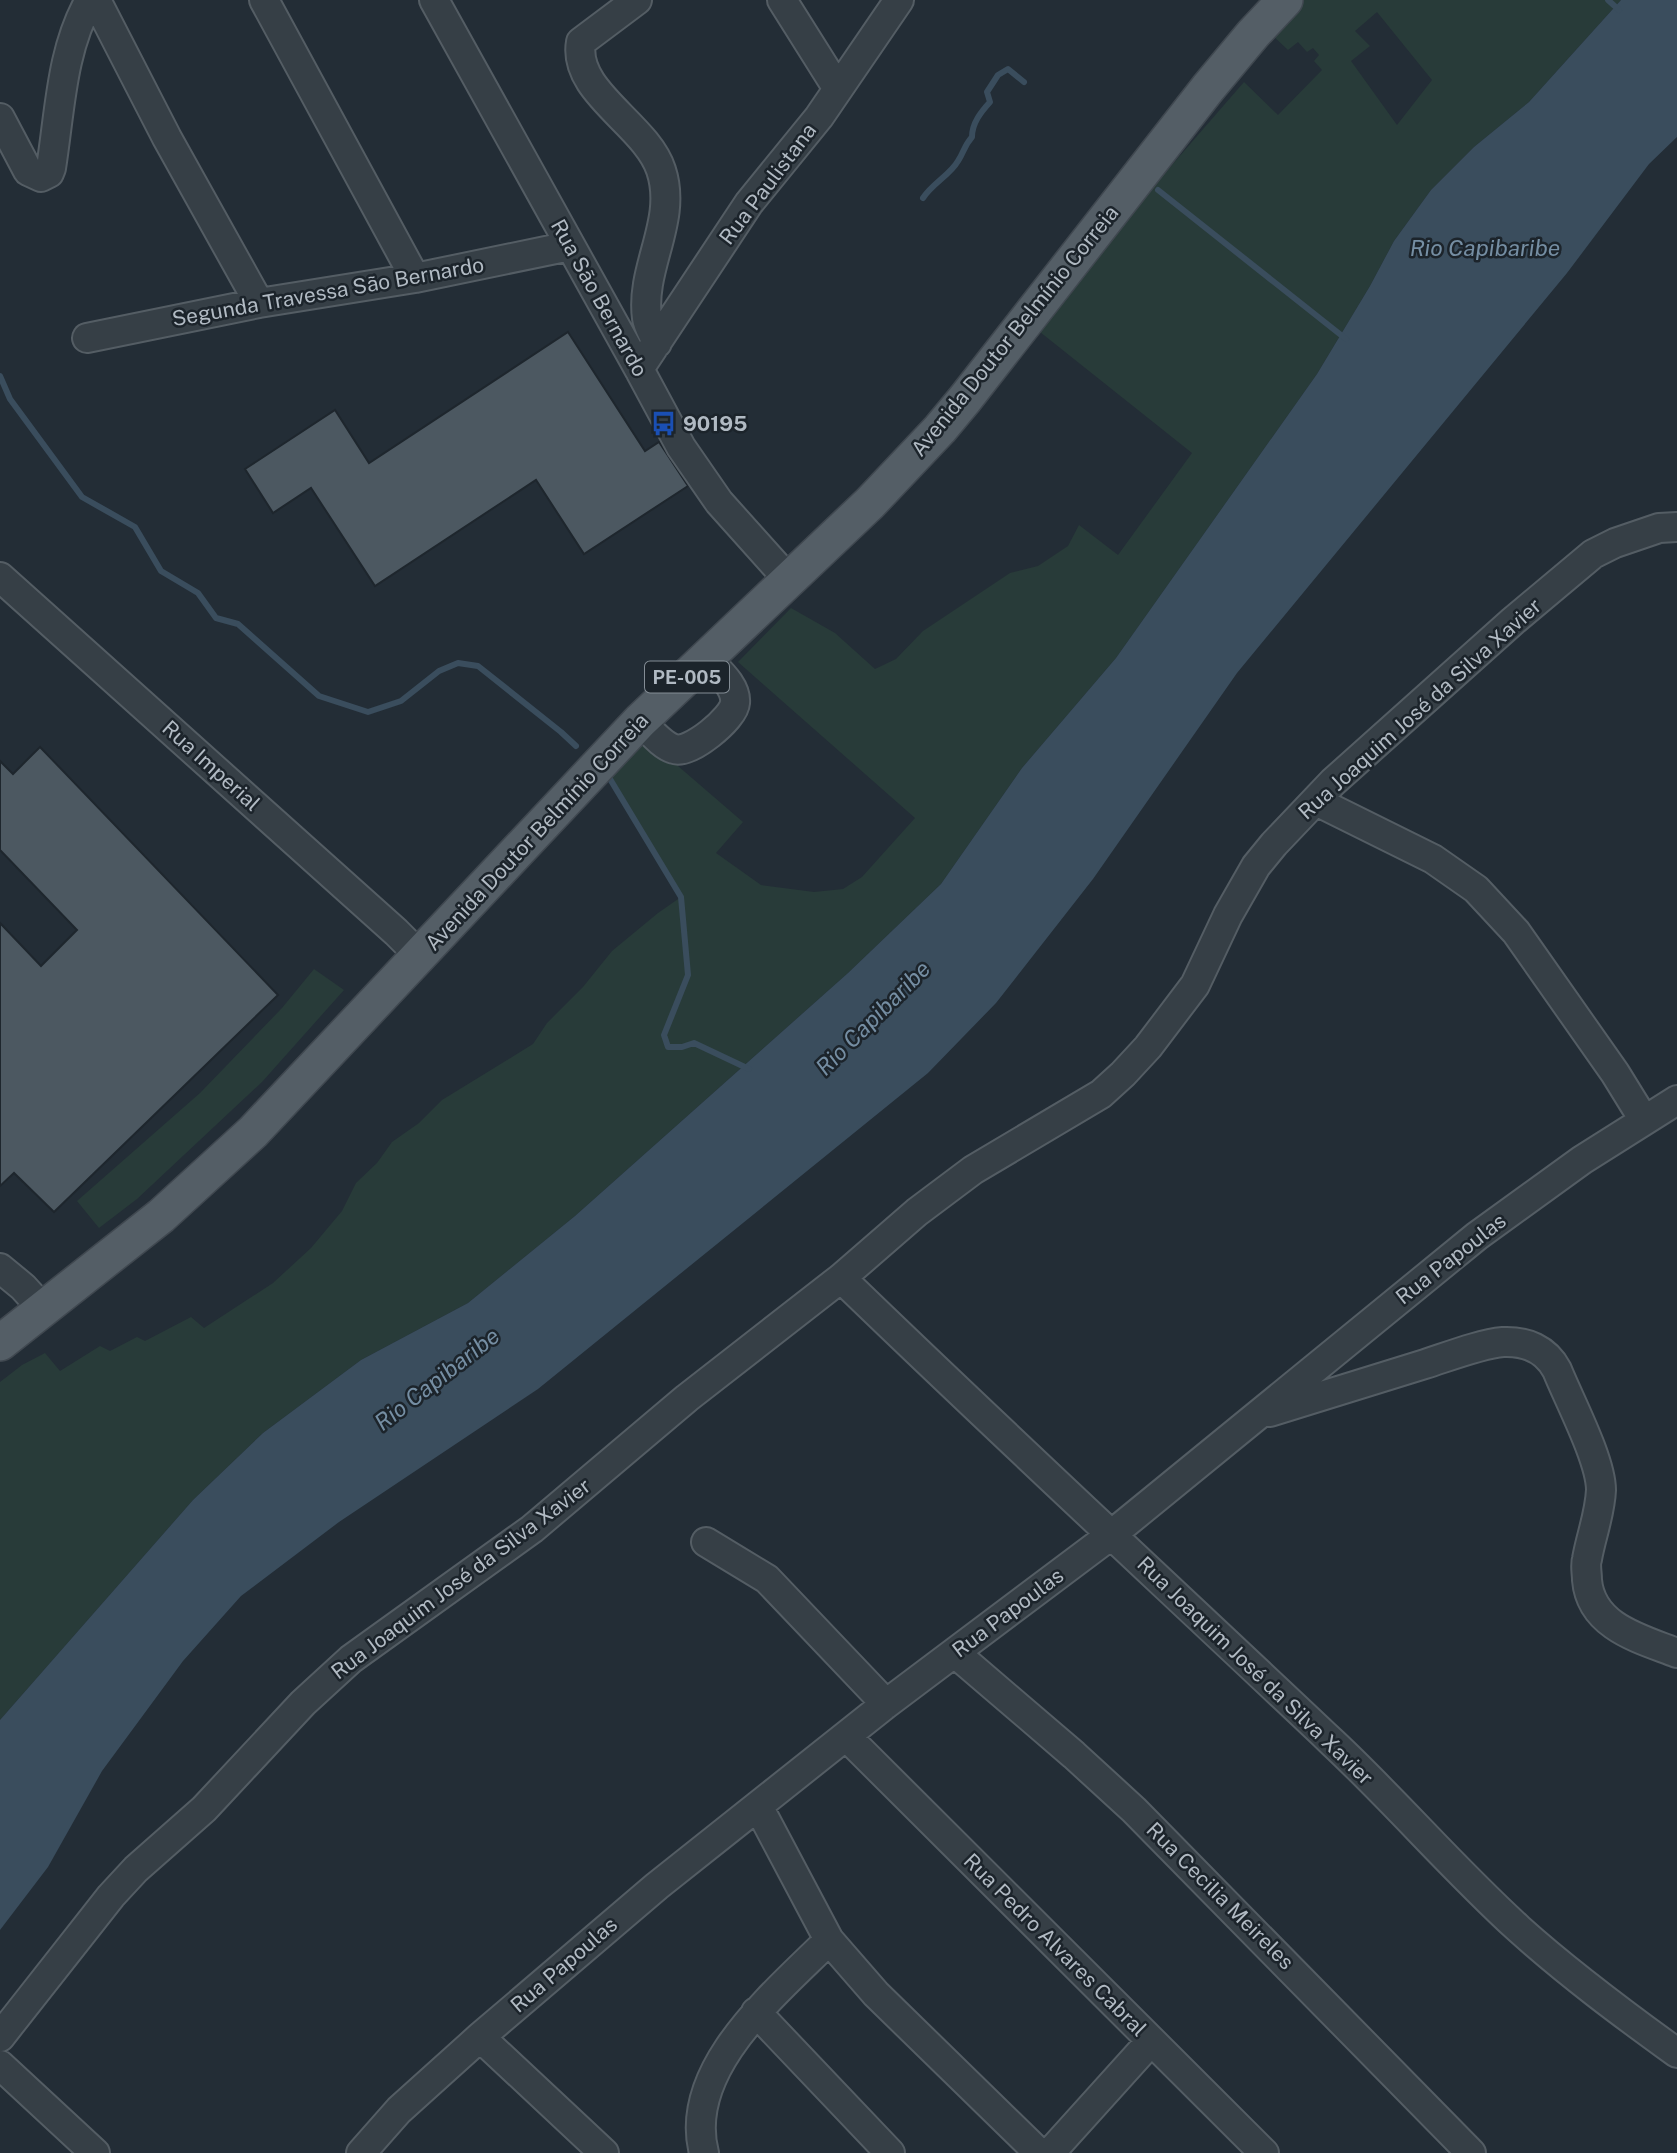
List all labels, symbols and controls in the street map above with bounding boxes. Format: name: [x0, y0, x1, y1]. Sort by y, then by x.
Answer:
street label: Rua Paulistana: [714, 118, 821, 249]
street label: Avenida Doutor Belmínio Correia: [906, 200, 1124, 461]
street label: Rua São Bernardo: [546, 215, 653, 381]
water label: Rio Capibaribe: [1410, 234, 1560, 261]
street label: Segunda Travessa São Bernardo: [170, 252, 486, 331]
bus stop icon: 90195: [649, 410, 677, 438]
place label: 90195: [683, 411, 747, 436]
street label: Rua Joaquim José da Silva Xavier: [1293, 593, 1546, 824]
road number: PE-005: [645, 662, 729, 692]
street label: Avenida Doutor Belmínio Correia: [420, 708, 653, 955]
street label: Rua Imperial: [157, 715, 265, 816]
water label: Rio Capibaribe: [810, 955, 935, 1080]
street label: Rua Papoulas: [1391, 1208, 1511, 1309]
water label: Rio Capibaribe: [369, 1322, 504, 1436]
street label: Rua Joaquim José da Silva Xavier: [326, 1473, 595, 1684]
street label: Rua Joaquim José da Silva Xavier: [1132, 1551, 1378, 1790]
street label: Rua Papoulas: [947, 1563, 1068, 1663]
street label: Rua Cecilia Meireles: [1142, 1817, 1299, 1974]
street label: Rua Pedro Alvares Cabral: [959, 1848, 1152, 2041]
street label: Rua Papoulas: [505, 1912, 622, 2018]

